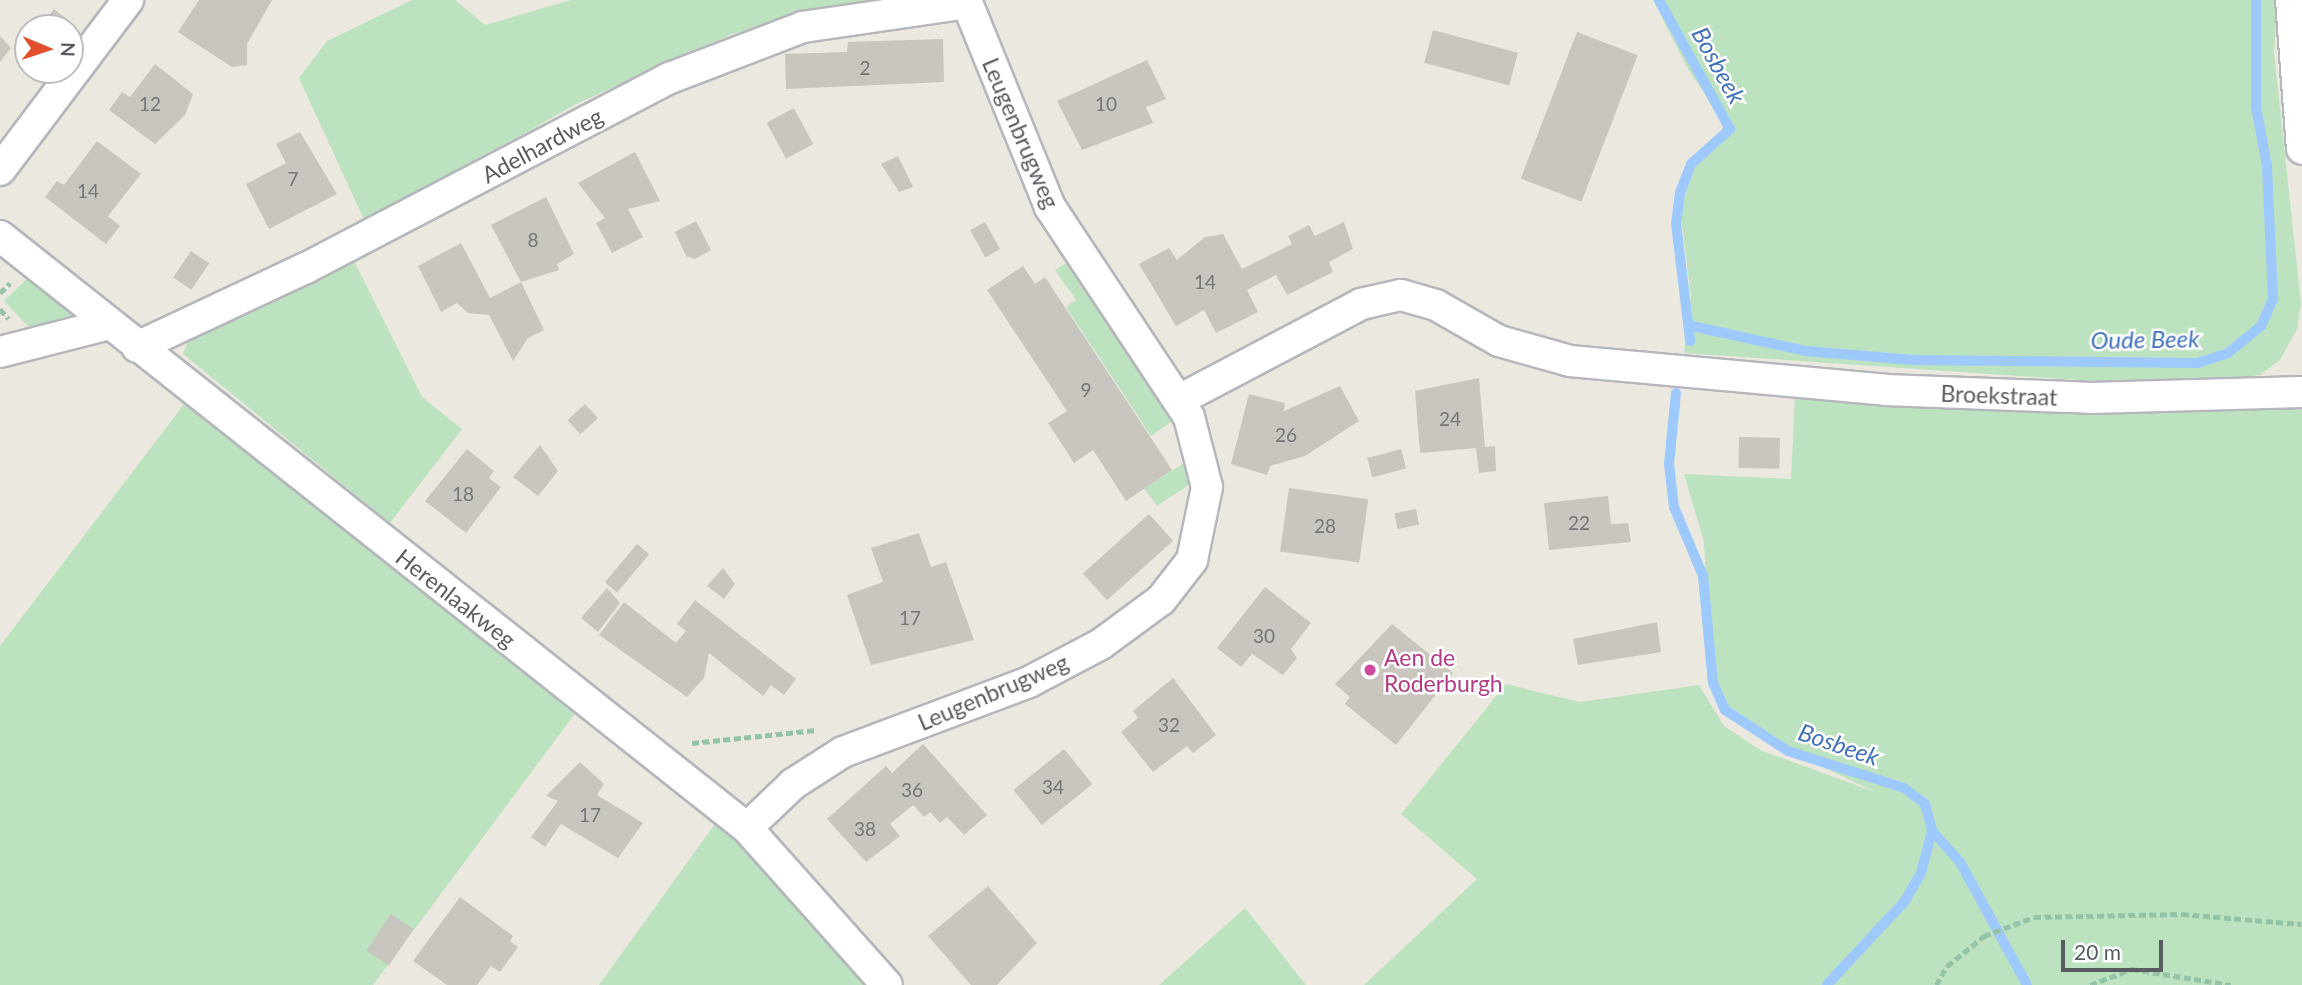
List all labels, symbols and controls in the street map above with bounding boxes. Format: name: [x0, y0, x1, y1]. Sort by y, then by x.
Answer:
north arrow: [14, 14, 84, 84]
water label: Bosbeek: [1686, 22, 1752, 108]
text: N: [57, 42, 80, 57]
street label: Leugenbrugweg: [977, 54, 1065, 212]
house number: 2: [859, 57, 871, 79]
house number: 12: [139, 93, 161, 115]
house number: 10: [1095, 93, 1117, 115]
street label: Adelhardweg: [477, 102, 607, 188]
house number: 7: [287, 168, 299, 190]
house number: 14: [77, 180, 99, 202]
house number: 8: [527, 229, 539, 251]
house number: 14: [1194, 271, 1216, 293]
water label: Oude Beek: [2090, 324, 2200, 354]
house number: 9: [1080, 379, 1092, 401]
street label: Broekstraat: [1940, 379, 2058, 411]
house number: 24: [1439, 408, 1461, 430]
house number: 26: [1275, 424, 1297, 446]
house number: 18: [452, 483, 474, 505]
house number: 22: [1568, 512, 1590, 534]
house number: 28: [1314, 515, 1336, 537]
street label: Herenlaakweg: [391, 543, 521, 653]
house number: 17: [899, 607, 921, 629]
house number: 30: [1253, 625, 1275, 647]
place label: Aen de Roderburgh: [1384, 643, 1503, 697]
street label: Leugenbrugweg: [914, 648, 1072, 736]
marker: Aen de Roderburgh: [1362, 662, 1378, 678]
house number: 32: [1158, 714, 1180, 736]
water label: Bosbeek: [1795, 717, 1883, 771]
house number: 34: [1042, 776, 1064, 798]
house number: 36: [901, 779, 923, 801]
house number: 17: [579, 804, 601, 826]
house number: 38: [854, 818, 876, 840]
scale bar: [2064, 926, 2166, 970]
text: 20 m: [2074, 939, 2121, 964]

